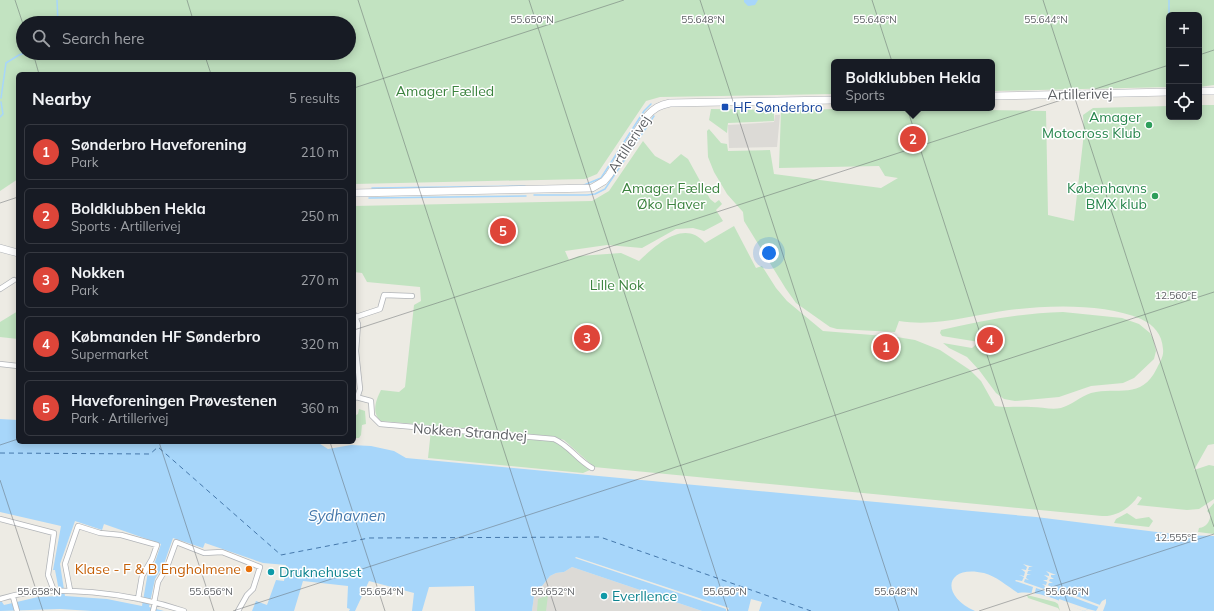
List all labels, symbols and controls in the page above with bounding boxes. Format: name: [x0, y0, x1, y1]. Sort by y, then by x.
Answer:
map controls: [1166, 12, 1202, 120]
button: +: [1166, 12, 1202, 48]
text: 55.650°N: [510, 13, 554, 26]
text: 55.648°N: [681, 13, 725, 26]
text: 55.646°N: [853, 13, 897, 26]
text: 55.644°N: [1024, 13, 1068, 26]
search box: [16, 16, 356, 60]
icon: search: [30, 27, 52, 49]
text: Search here: [62, 29, 144, 48]
button: −: [1166, 48, 1202, 84]
popup: [831, 59, 995, 111]
text: Boldklubben Hekla: [846, 68, 980, 87]
park label: Amager Fælled: [396, 82, 494, 100]
street label: Artillerivej: [1047, 84, 1113, 104]
button: locate: [1166, 84, 1202, 120]
text: Sports: [846, 87, 885, 103]
text: Nearby: [32, 88, 91, 109]
text: 5 results: [289, 90, 340, 106]
place label: HF Sønderbro: [733, 98, 823, 116]
marker: HF Sønderbro: [720, 102, 730, 112]
place label: Amager Motocross Klub: [1042, 108, 1142, 142]
street label: Artillerivej: [604, 112, 654, 176]
marker: Amager Motocross Klub: [1144, 120, 1154, 130]
pin: 2: [900, 124, 926, 154]
text: Sønderbro Haveforening: [71, 135, 247, 154]
text: 1: [42, 144, 50, 160]
text: 210 m: [301, 144, 339, 160]
text: Park: [71, 154, 98, 170]
park label: Amager Fælled Øko Haver: [622, 179, 720, 213]
place label: Københavns BMX klub: [1067, 179, 1147, 213]
marker: Københavns BMX klub: [1150, 191, 1160, 201]
text: Boldklubben Hekla: [71, 199, 206, 218]
text: 2: [42, 208, 50, 224]
text: 250 m: [301, 208, 339, 224]
pin: 5: [490, 216, 516, 246]
text: Sports · Artillerivej: [71, 218, 180, 234]
your location: [759, 243, 779, 263]
text: Nokken: [71, 263, 125, 282]
text: 3: [42, 272, 50, 288]
text: 270 m: [301, 272, 339, 288]
park label: Lille Nok: [590, 276, 645, 294]
text: Park: [71, 282, 98, 298]
text: 12.560°E: [1155, 289, 1197, 302]
pin: 3: [574, 323, 600, 353]
pin: 4: [977, 325, 1003, 355]
text: Købmanden HF Sønderbro: [71, 327, 261, 346]
pin: 1: [873, 332, 899, 362]
text: 4: [42, 336, 50, 352]
text: 320 m: [301, 336, 339, 352]
text: Supermarket: [71, 346, 148, 362]
text: Haveforeningen Prøvestenen: [71, 391, 277, 410]
text: 5: [42, 400, 50, 416]
text: 360 m: [301, 400, 339, 416]
text: Park · Artillerivej: [71, 410, 168, 426]
street label: Nokken Strandvej: [412, 419, 528, 445]
water label: Sydhavnen: [308, 506, 386, 525]
text: 12.555°E: [1155, 531, 1197, 544]
place label: Klase - F & B Engholmene: [75, 560, 241, 578]
place label: Druknehuset: [279, 563, 361, 581]
marker: Klase - F & B Engholmene: [244, 564, 254, 574]
marker: Druknehuset: [266, 567, 276, 577]
text: 55.658°N: [17, 585, 61, 598]
text: 55.656°N: [189, 585, 233, 598]
text: 55.654°N: [360, 585, 404, 598]
text: 55.652°N: [531, 585, 575, 598]
text: 55.650°N: [703, 585, 747, 598]
text: 55.648°N: [874, 585, 918, 598]
text: 55.646°N: [1045, 585, 1089, 598]
place label: Everllence: [612, 587, 677, 605]
marker: Everllence: [599, 591, 609, 601]

